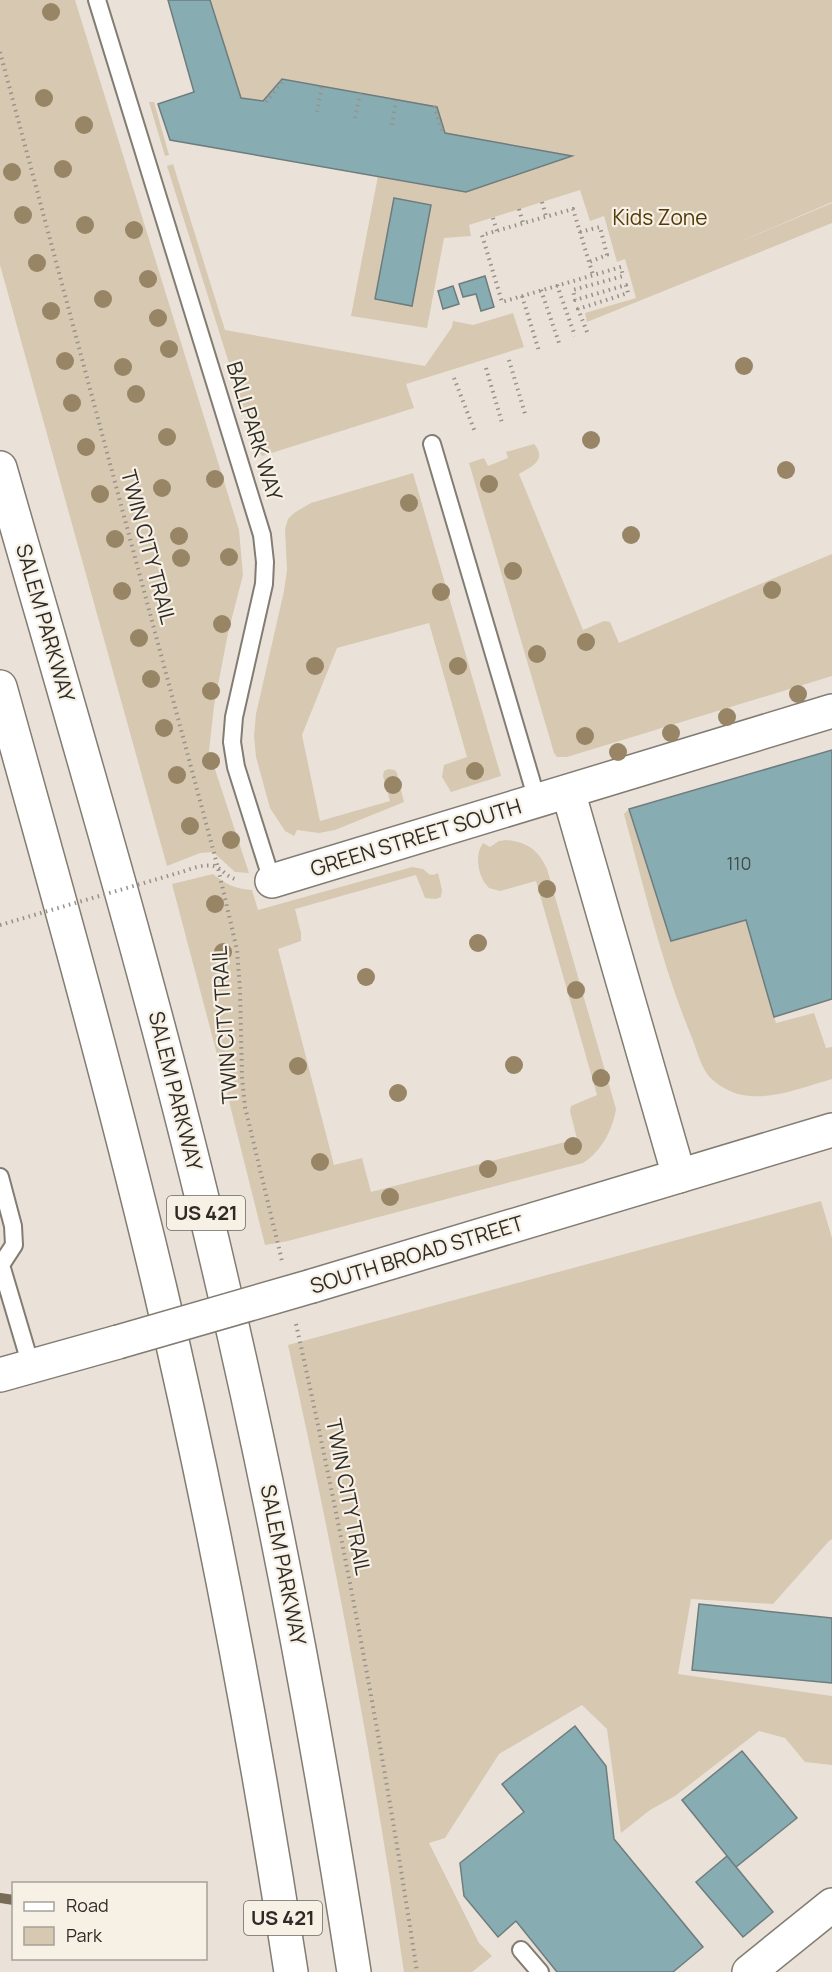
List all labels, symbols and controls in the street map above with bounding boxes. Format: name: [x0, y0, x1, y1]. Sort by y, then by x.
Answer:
park label: Kids Zone: [612, 203, 708, 231]
street label: BALLPARK WAY: [221, 358, 289, 504]
street label: TWIN CITY TRAIL: [115, 467, 183, 627]
street label: SALEM PARKWAY: [10, 540, 82, 705]
street label: GREEN STREET SOUTH: [307, 792, 525, 882]
house number: 110: [726, 851, 752, 875]
street label: TWIN CITY TRAIL: [204, 945, 243, 1105]
street label: SALEM PARKWAY: [143, 1008, 209, 1174]
road number: US 421: [167, 1196, 245, 1230]
street label: SOUTH BROAD STREET: [307, 1208, 527, 1300]
street label: TWIN CITY TRAIL: [320, 1416, 378, 1578]
street label: SALEM PARKWAY: [255, 1482, 313, 1648]
legend: [12, 1882, 207, 1960]
text: Road: [66, 1893, 109, 1917]
road number: US 421: [244, 1901, 322, 1935]
text: Park: [66, 1923, 103, 1947]

